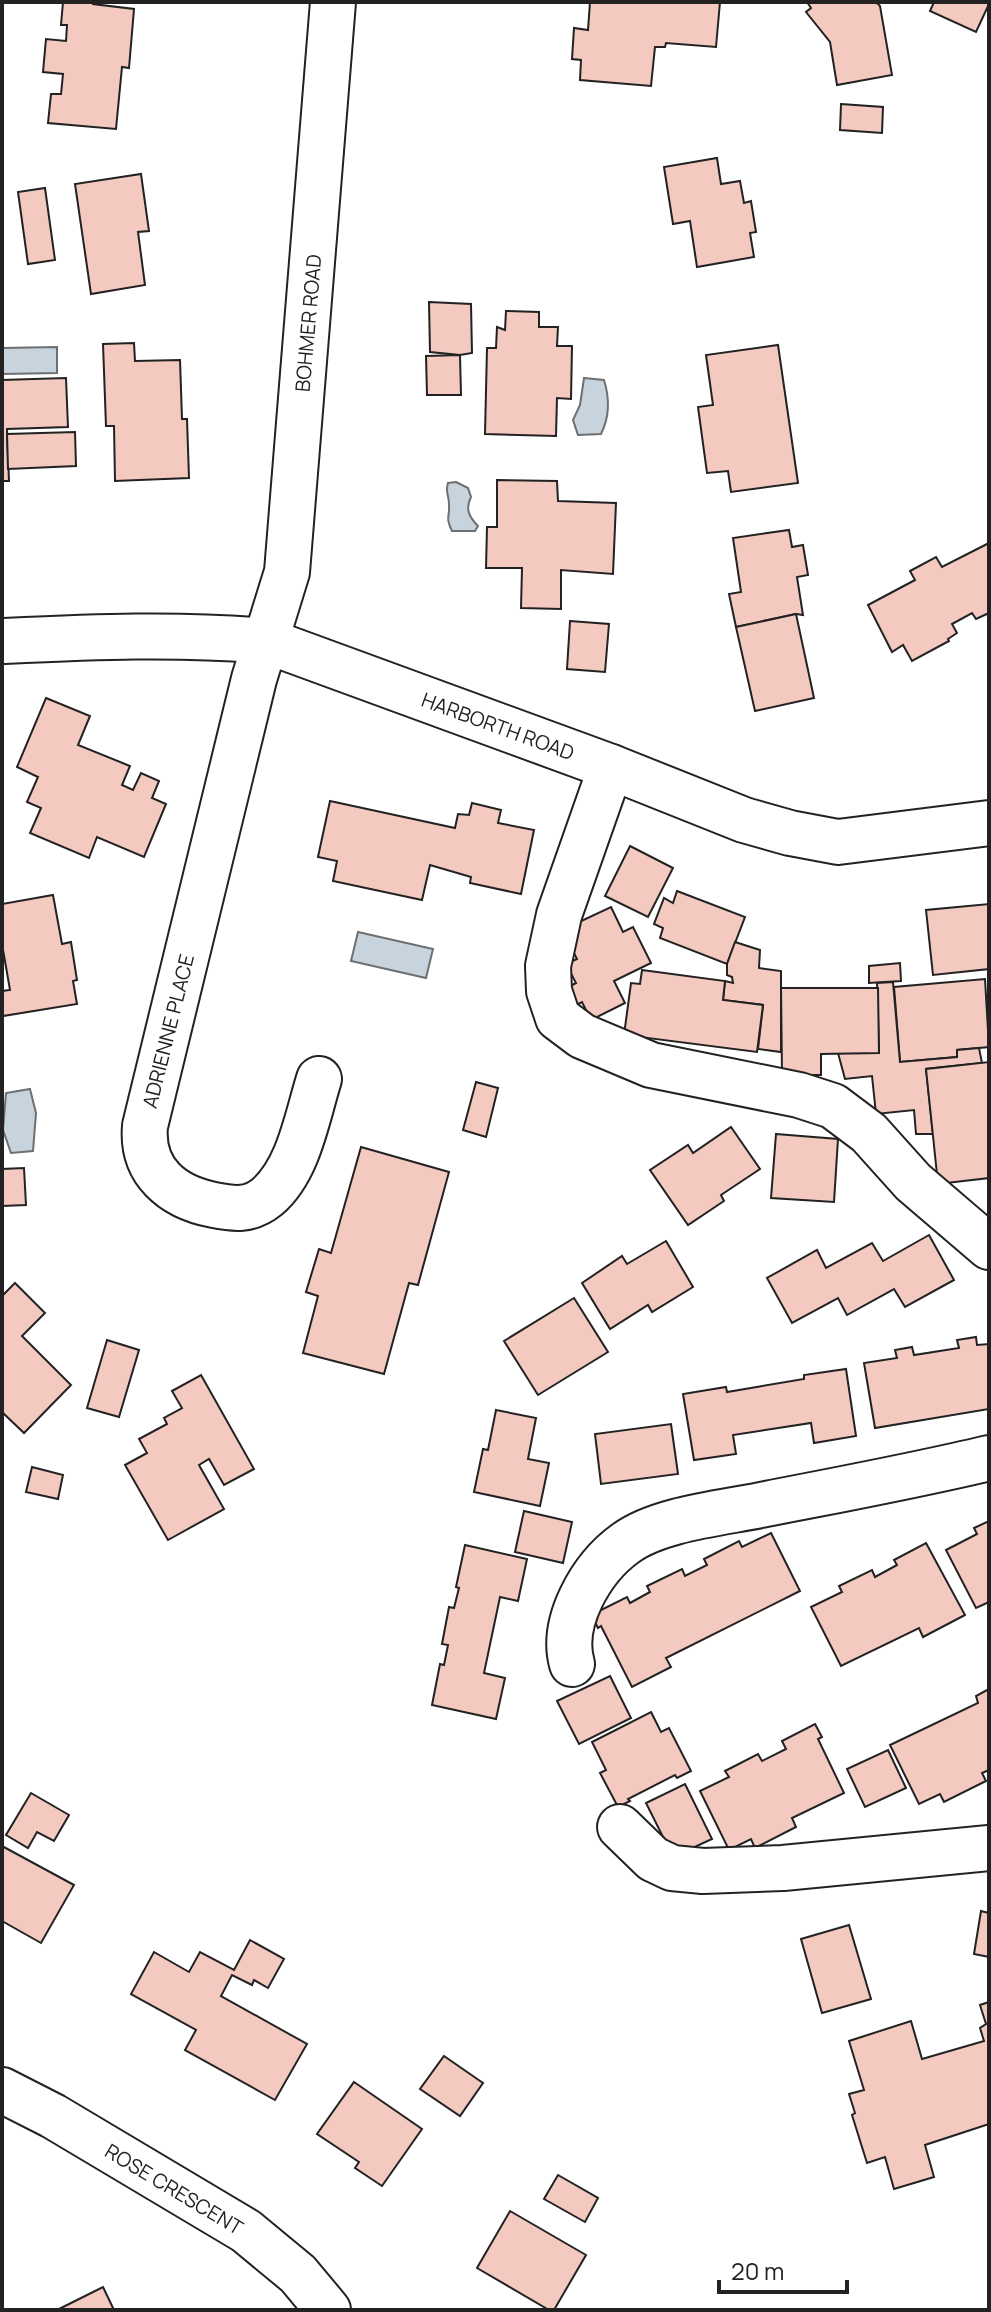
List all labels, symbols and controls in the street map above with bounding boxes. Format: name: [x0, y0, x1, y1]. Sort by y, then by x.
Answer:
street label: BOHMER ROAD: [289, 253, 327, 393]
street label: HARBORTH ROAD: [418, 686, 578, 766]
street label: ADRIENNE PLACE: [136, 951, 200, 1111]
street label: ROSE CRESCENT: [100, 2137, 248, 2241]
scale bar: [719, 2244, 847, 2294]
text: 20 m: [731, 2254, 784, 2287]

